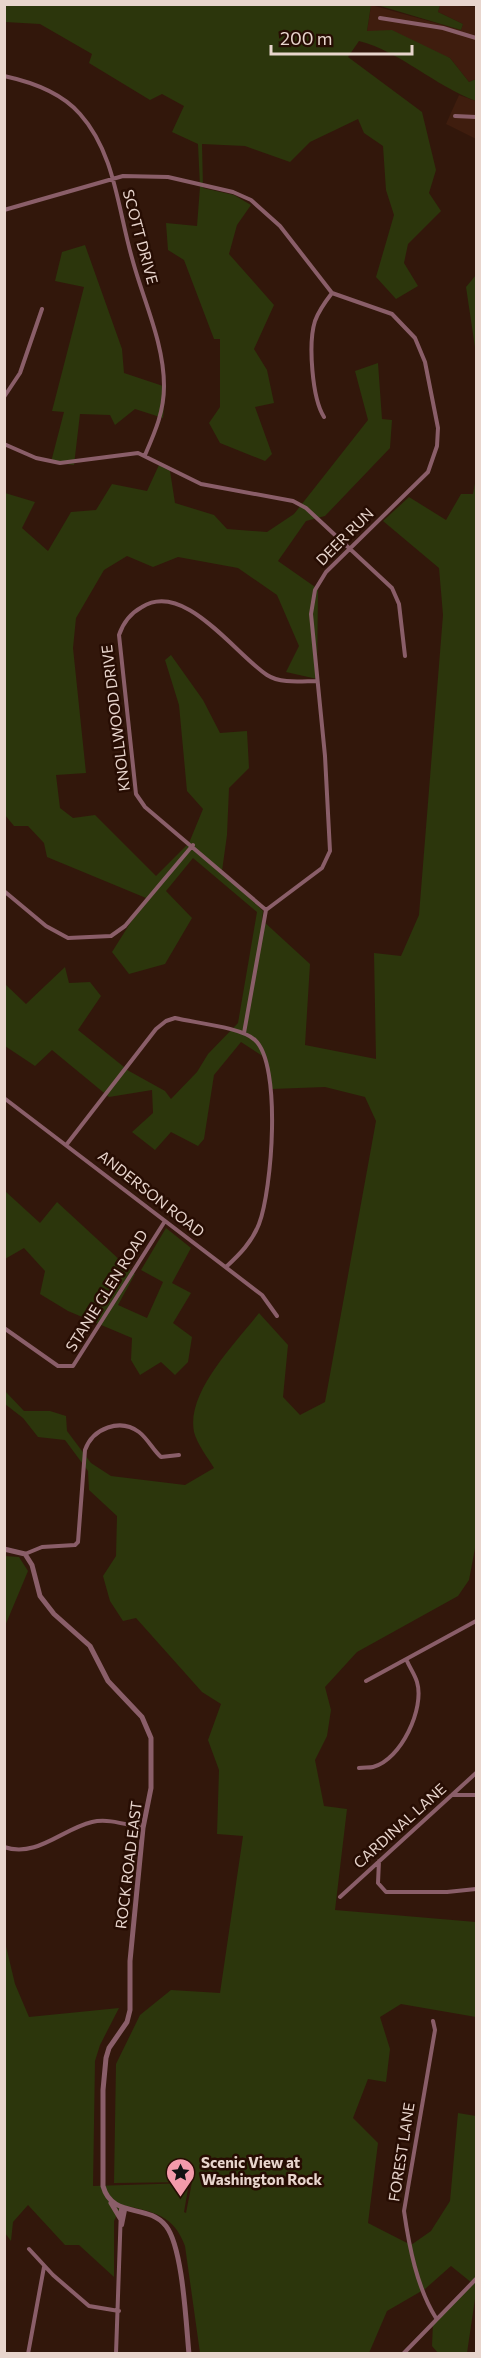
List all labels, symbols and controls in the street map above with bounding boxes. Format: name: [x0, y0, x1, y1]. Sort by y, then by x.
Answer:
scale bar: [271, 18, 412, 56]
text: 200 m: [280, 27, 333, 49]
street label: SCOTT DRIVE: [120, 187, 162, 286]
street label: DEER RUN: [312, 504, 377, 569]
street label: KNOLLWOOD DRIVE: [97, 644, 133, 792]
street label: ANDERSON ROAD: [95, 1146, 208, 1240]
street label: STANIE GLEN ROAD: [61, 1226, 151, 1355]
street label: CARDINAL LANE: [349, 1779, 449, 1871]
street label: ROCK ROAD EAST: [111, 1800, 145, 1930]
street label: FOREST LANE: [384, 2101, 418, 2203]
place label: Scenic View at Washington Rock: [201, 2153, 322, 2188]
place icon: Scenic View at Washington Rock: [164, 2156, 196, 2198]

